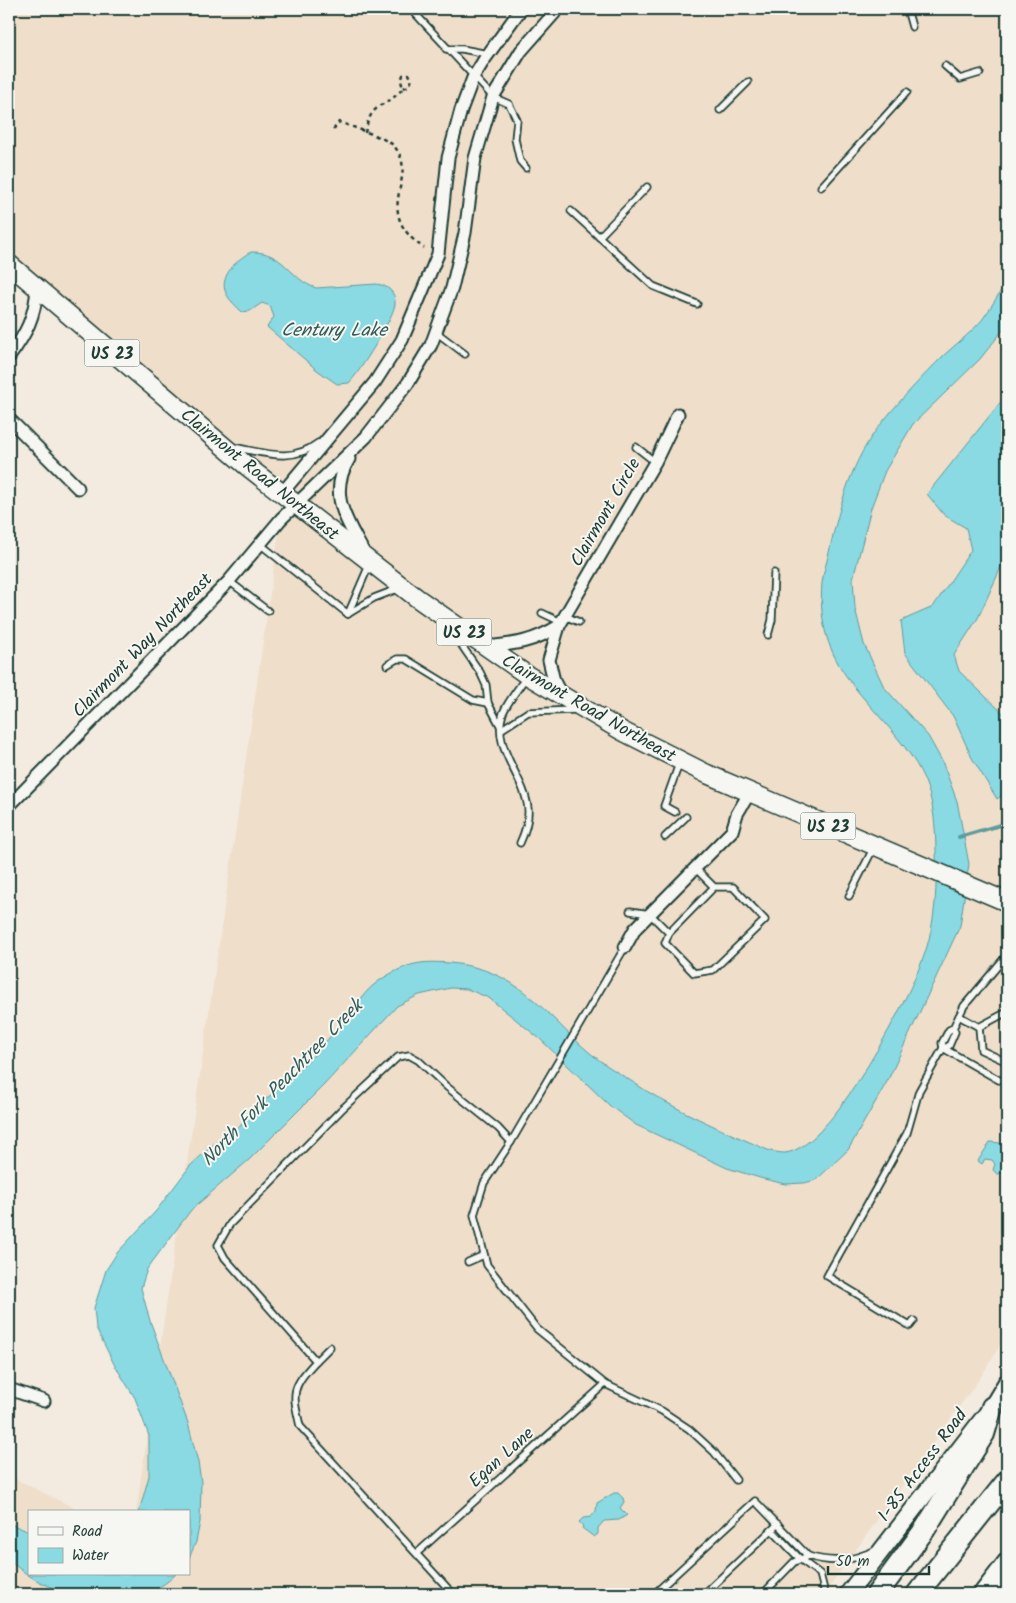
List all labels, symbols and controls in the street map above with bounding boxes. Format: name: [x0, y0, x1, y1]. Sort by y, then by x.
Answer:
water label: Century Lake: [281, 316, 390, 346]
road number: US 23: [84, 339, 140, 366]
street label: Clairmont Road Northeast: [173, 402, 346, 549]
street label: Clairmont Circle: [563, 453, 649, 573]
street label: Clairmont Way Northeast: [66, 566, 221, 725]
road number: US 23: [436, 618, 492, 646]
street label: Clairmont Road Northeast: [495, 647, 682, 772]
road number: US 23: [800, 812, 856, 839]
water label: North Fork Peachtree Creek: [194, 991, 373, 1174]
street label: I-85 Access Road: [871, 1402, 976, 1529]
street label: Egan Lane: [462, 1420, 542, 1496]
legend: [28, 1510, 190, 1576]
text: Road: [72, 1520, 103, 1544]
scale bar: [828, 1543, 930, 1575]
text: Water: [72, 1544, 109, 1568]
text: 50 m: [836, 1550, 870, 1574]

